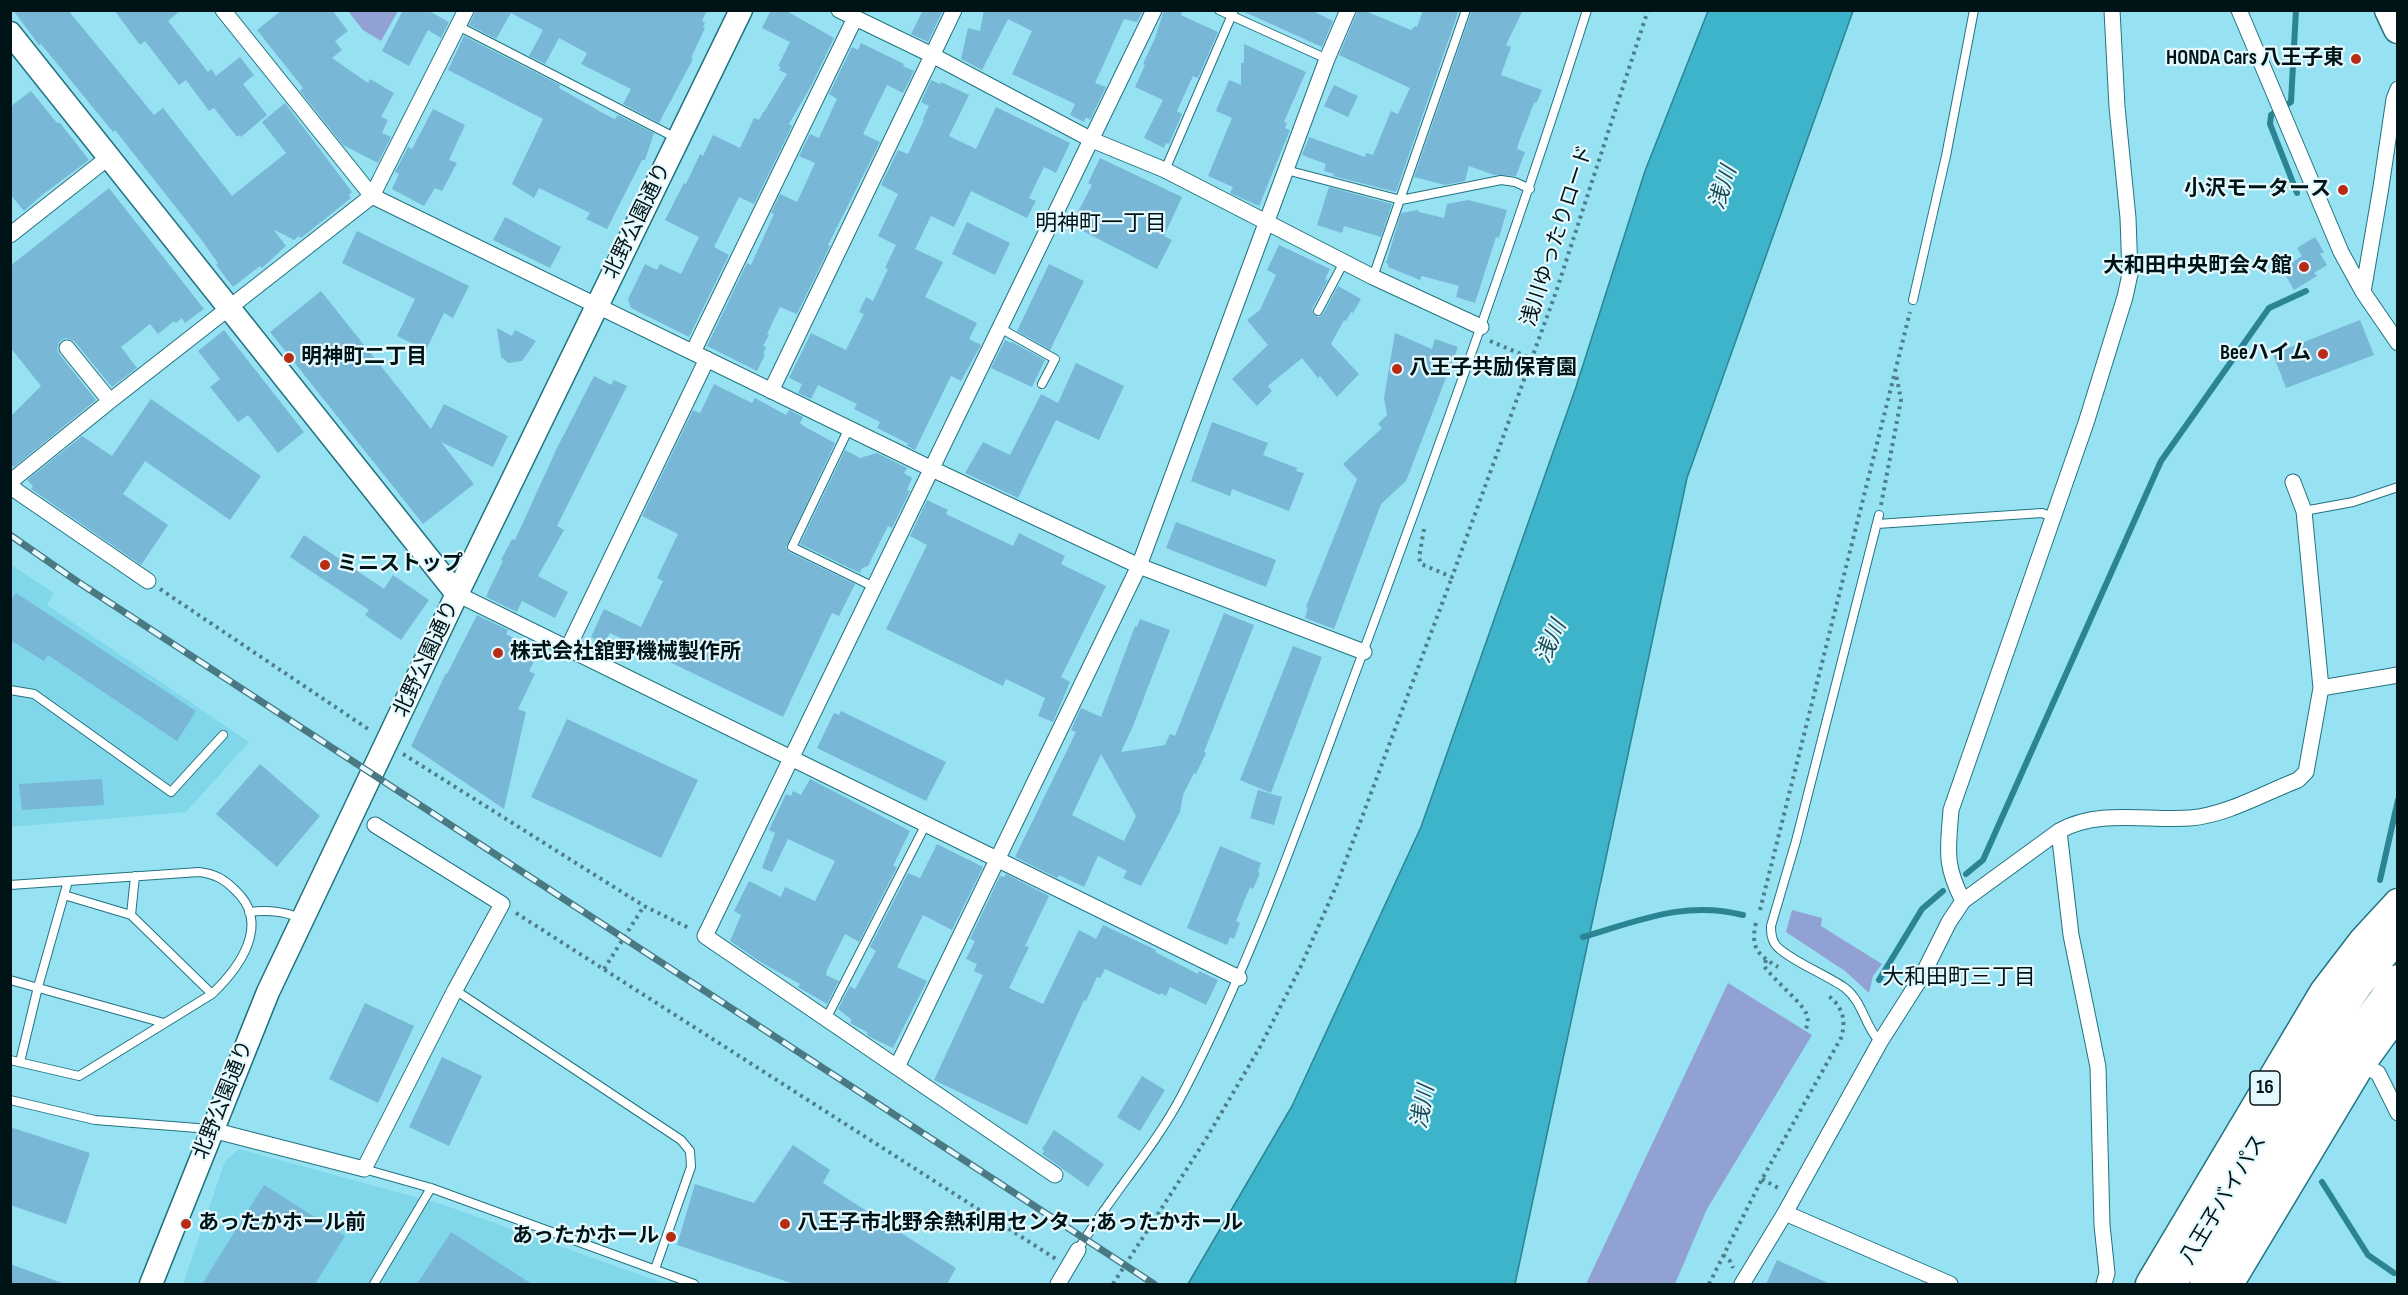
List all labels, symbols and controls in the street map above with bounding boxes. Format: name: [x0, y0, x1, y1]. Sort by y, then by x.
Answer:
place label: HONDA Cars 八王子東: [2166, 46, 2344, 72]
marker: HONDA Cars 八王子東: [2349, 52, 2363, 66]
street label: 浅川ゆったりロード: [1517, 142, 1599, 330]
street label: 北野公園通り: [599, 159, 677, 283]
water label: 浅川: [1705, 163, 1743, 213]
place label: 小沢モータース: [2184, 177, 2331, 203]
marker: 小沢モータース: [2336, 183, 2350, 197]
district label: 明神町一丁目: [1035, 211, 1167, 237]
place label: 大和田中央町会々館: [2103, 254, 2292, 280]
marker: 大和田中央町会々館: [2297, 260, 2311, 274]
place label: Beeハイム: [2220, 341, 2311, 367]
place label: 明神町二丁目: [301, 345, 427, 371]
marker: Beeハイム: [2316, 347, 2330, 361]
marker: 明神町二丁目: [282, 351, 296, 365]
place label: 八王子共励保育園: [1409, 356, 1577, 382]
marker: 八王子共励保育園: [1390, 362, 1404, 376]
place label: ミニストップ: [337, 552, 463, 578]
marker: ミニストップ: [318, 558, 332, 572]
street label: 北野公園通り: [389, 597, 465, 721]
water label: 浅川: [1531, 617, 1573, 667]
place label: 株式会社舘野機械製作所: [510, 640, 741, 666]
marker: 株式会社舘野機械製作所: [491, 646, 505, 660]
district label: 大和田町三丁目: [1882, 965, 2036, 991]
street label: 北野公園通り: [189, 1037, 259, 1163]
road number: 16: [2250, 1071, 2280, 1105]
water label: 浅川: [1407, 1083, 1441, 1131]
street label: 八王子バイパス: [2175, 1131, 2273, 1269]
place label: あったかホール前: [198, 1211, 366, 1237]
place label: 八王子市北野余熱利用センター;あったかホール: [797, 1211, 1243, 1237]
marker: あったかホール前: [179, 1217, 193, 1231]
marker: 八王子市北野余熱利用センター;あったかホール: [778, 1217, 792, 1231]
place label: あったかホール: [512, 1224, 659, 1250]
marker: あったかホール: [664, 1230, 678, 1244]

